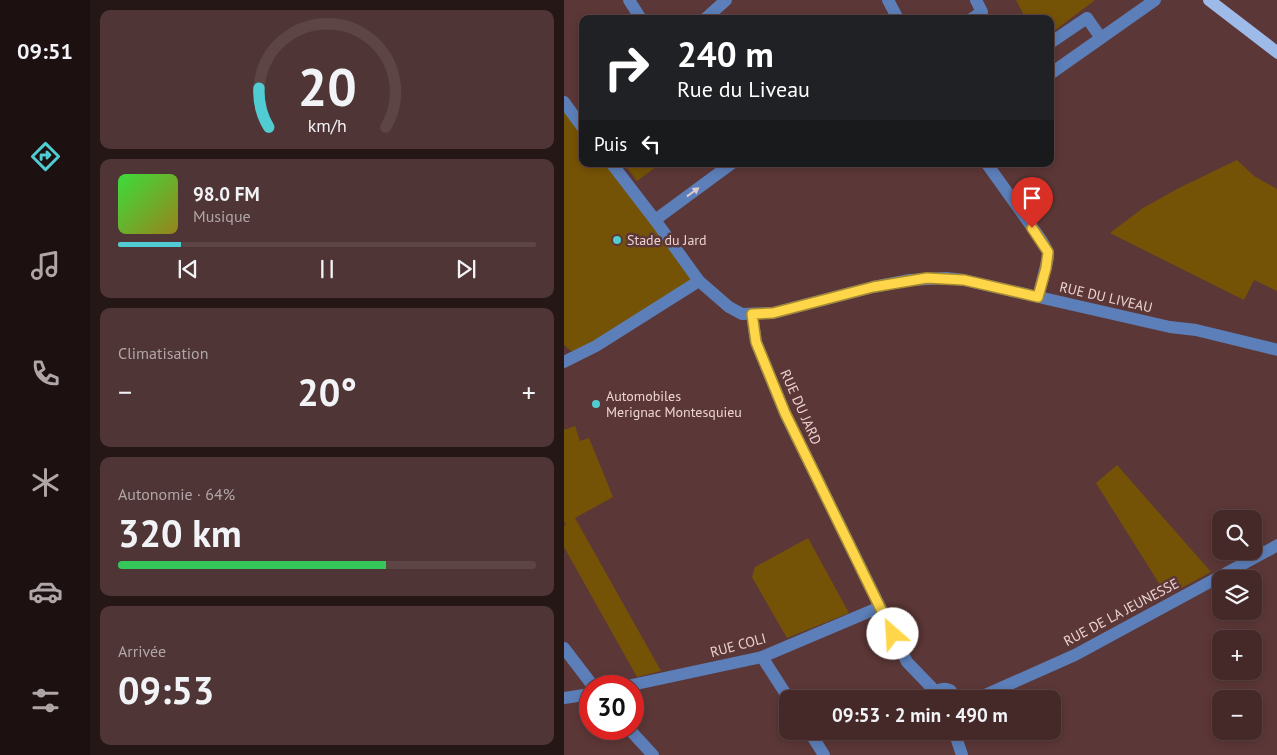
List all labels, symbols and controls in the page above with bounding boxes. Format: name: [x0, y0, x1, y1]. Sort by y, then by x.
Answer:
text: 240 m: [677, 31, 774, 77]
icon: right: [594, 35, 659, 100]
text: 09:51: [17, 37, 73, 65]
text: 20: [298, 53, 356, 120]
text: Rue du Liveau: [677, 75, 810, 103]
text: km/h: [307, 114, 347, 137]
icon: left: [637, 130, 665, 158]
text: Puis: [594, 132, 627, 156]
icon: directions: [28, 139, 63, 174]
pin: [1011, 177, 1053, 228]
text: 98.0 FM: [193, 182, 260, 206]
icon: arrive: [1018, 184, 1046, 212]
one-way arrow: [686, 187, 700, 197]
text: Musique: [193, 206, 251, 226]
place label: Stade du Jard: [627, 231, 707, 249]
marker: Stade du Jard: [611, 234, 623, 246]
icon: music: [28, 248, 63, 283]
icon: previous: [174, 255, 202, 283]
icon: pause: [313, 255, 341, 283]
icon: next: [452, 255, 480, 283]
street label: RUE DU LIVEAU: [1058, 278, 1154, 316]
text: Climatisation: [118, 343, 208, 363]
icon: phone: [28, 356, 63, 391]
text: 20°: [297, 367, 357, 416]
street label: RUE DU JARD: [776, 367, 826, 447]
text: −: [118, 373, 132, 410]
text: +: [522, 373, 536, 410]
place label: Automobiles Merignac Montesquieu: [606, 387, 742, 421]
marker: Automobiles Merignac Montesquieu: [590, 398, 602, 410]
icon: climate: [28, 465, 63, 500]
text: Autonomie · 64%: [118, 484, 235, 504]
text: 320 km: [118, 508, 242, 557]
map controls: [1212, 510, 1262, 740]
button: search: [1212, 510, 1262, 560]
button: layers: [1212, 570, 1262, 620]
icon: car: [28, 574, 63, 609]
street label: RUE DE LA JEUNESSE: [1060, 574, 1182, 650]
position arrow: [866, 607, 918, 659]
street label: RUE COLI: [708, 629, 768, 661]
button: +: [1212, 630, 1262, 680]
text: Arrivée: [118, 641, 166, 661]
text: 09:53: [118, 665, 214, 714]
speed limit sign: 30: [579, 675, 644, 740]
icon: filters: [28, 683, 63, 718]
button: −: [1212, 690, 1262, 740]
text: 09:53 · 2 min · 490 m: [832, 703, 1008, 727]

